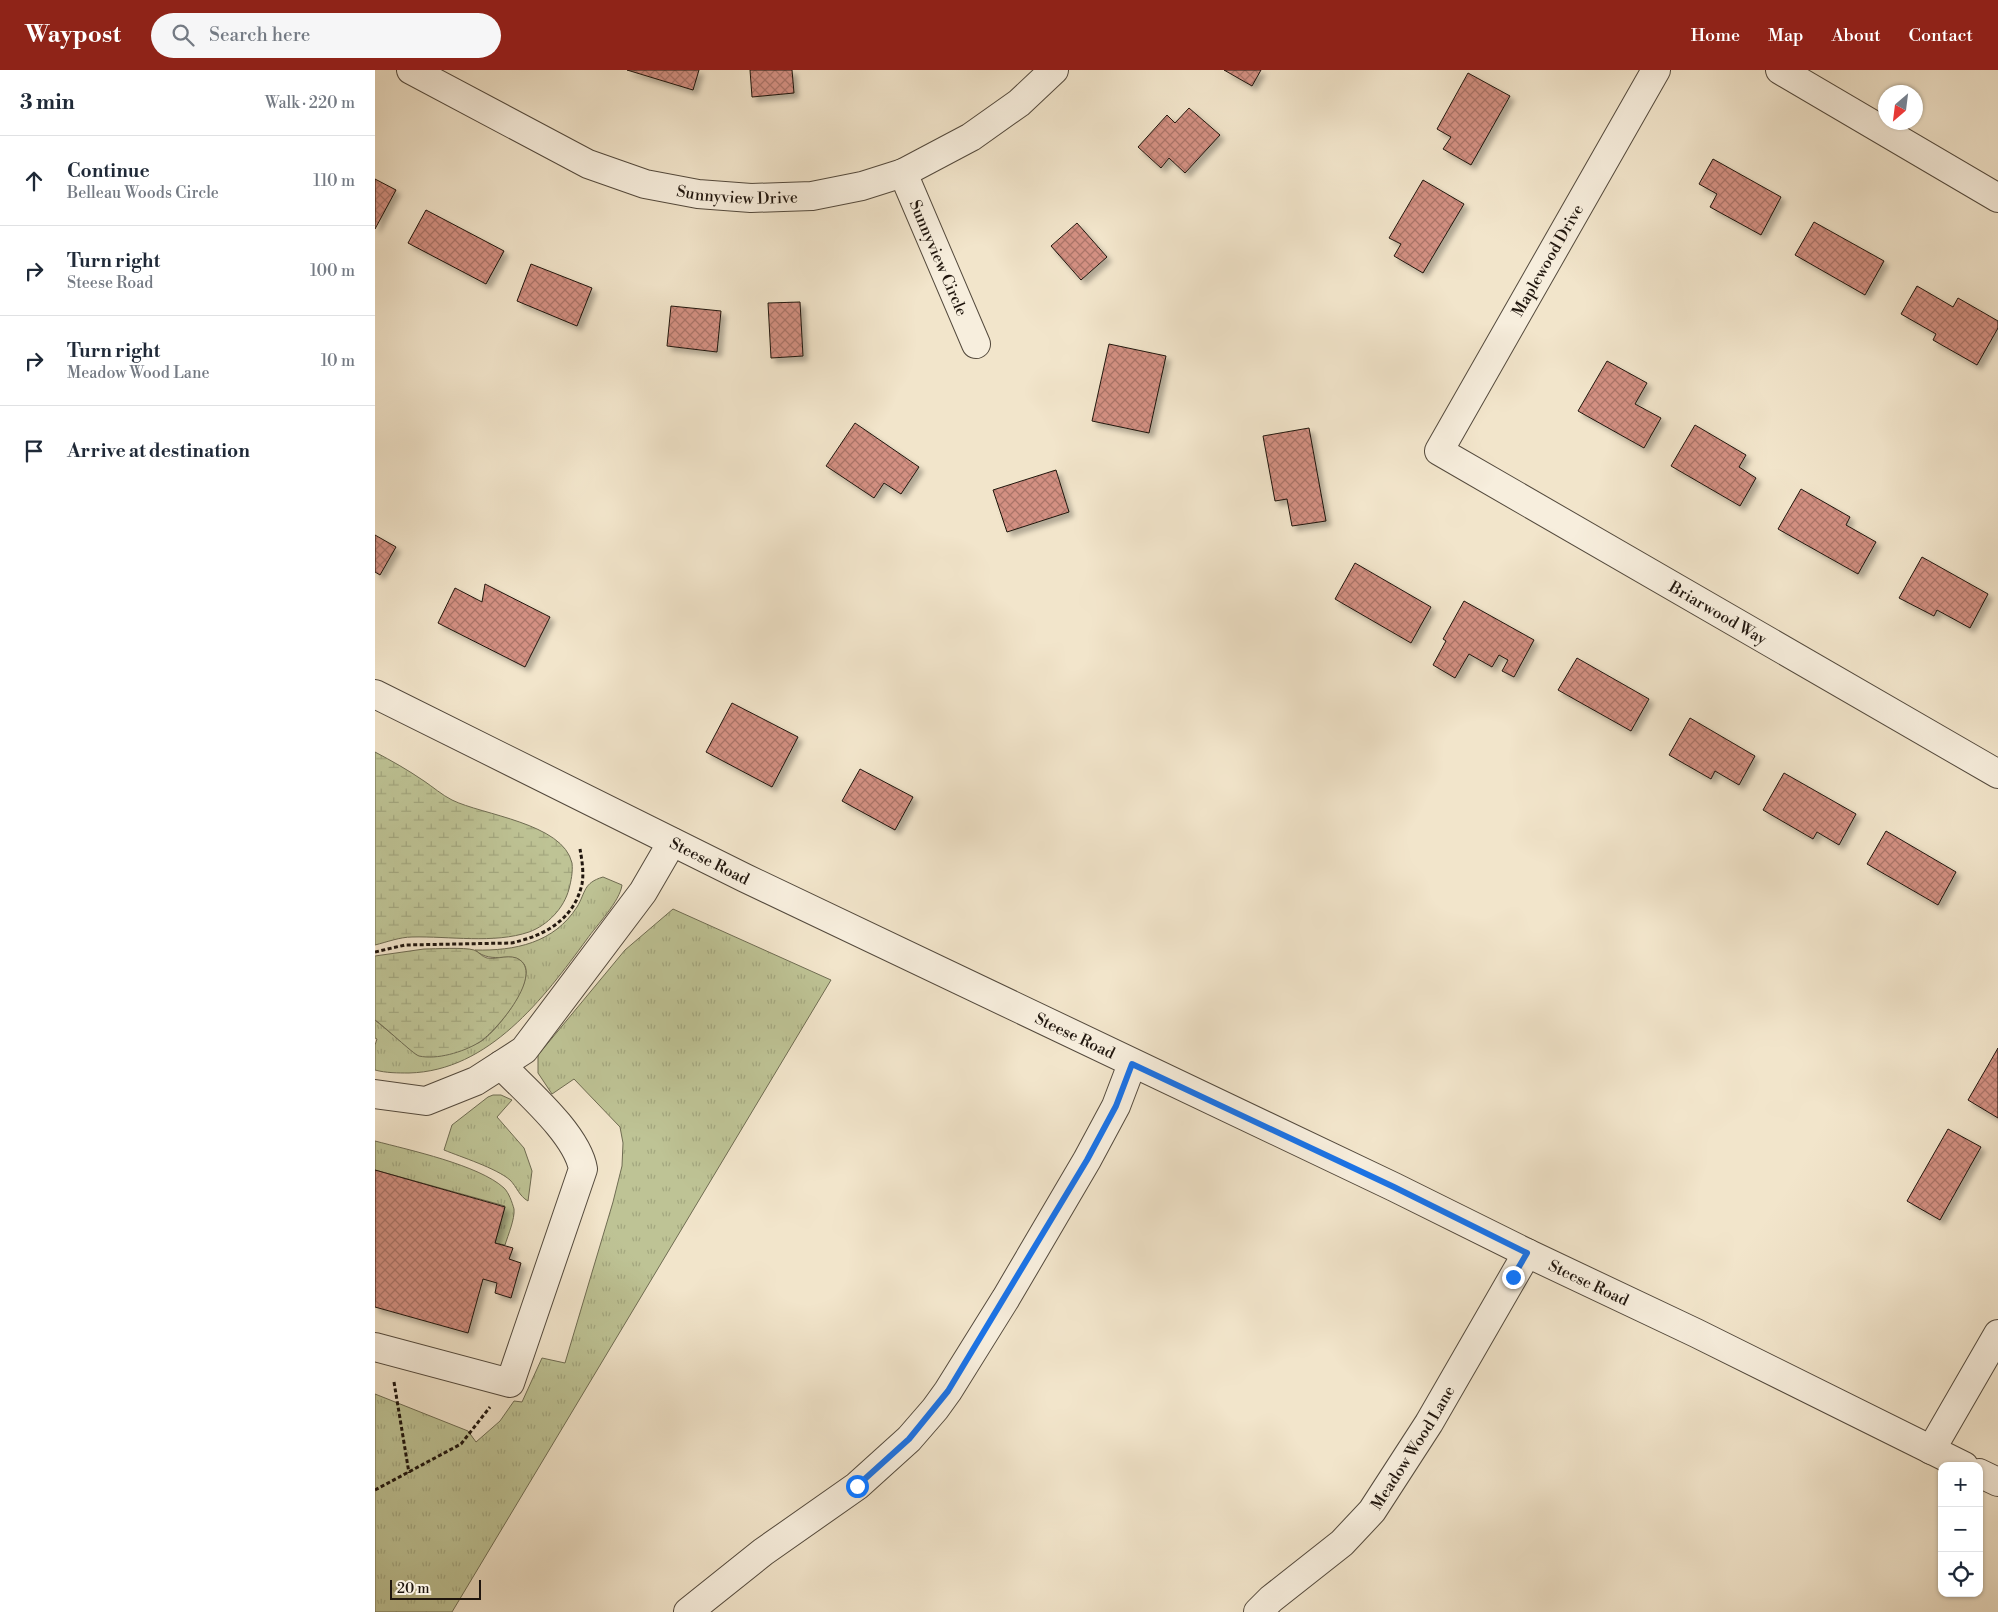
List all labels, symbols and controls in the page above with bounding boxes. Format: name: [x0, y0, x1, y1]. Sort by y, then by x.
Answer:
search box: [151, 13, 501, 58]
text: Waypost: [25, 20, 121, 50]
icon: search: [169, 21, 197, 49]
text: Search here: [209, 23, 310, 47]
text: Home: [1691, 24, 1740, 47]
text: Map: [1768, 24, 1804, 47]
text: About: [1832, 24, 1881, 47]
text: Contact: [1909, 24, 1973, 47]
north arrow: [1878, 85, 1923, 130]
text: 3 min: [20, 90, 75, 116]
text: Walk · 220 m: [265, 93, 355, 113]
text: Continue: [67, 159, 150, 183]
icon: ahead: [20, 167, 48, 195]
text: 110 m: [313, 171, 355, 191]
street label: Sunnyview Drive: [675, 181, 798, 209]
text: Belleau Woods Circle: [67, 183, 219, 203]
street label: Sunnyview Circle: [905, 197, 972, 319]
street label: Maplewood Drive: [1508, 201, 1588, 320]
text: Turn right: [67, 249, 160, 273]
icon: right: [20, 257, 48, 285]
text: 100 m: [310, 261, 355, 281]
text: Steese Road: [67, 273, 153, 293]
text: Turn right: [67, 339, 160, 363]
icon: right: [20, 347, 48, 375]
text: 10 m: [321, 351, 355, 371]
text: Meadow Wood Lane: [67, 363, 210, 383]
icon: arrive: [20, 437, 48, 465]
text: Arrive at destination: [67, 439, 250, 463]
street label: Briarwood Way: [1664, 577, 1771, 650]
street label: Steese Road: [666, 833, 753, 890]
street label: Steese Road: [1031, 1009, 1118, 1064]
street label: Steese Road: [1545, 1256, 1632, 1311]
route end: [1502, 1266, 1525, 1289]
street label: Meadow Wood Lane: [1367, 1382, 1459, 1514]
map controls: [1938, 1462, 1983, 1597]
button: +: [1938, 1462, 1983, 1507]
route start: [846, 1475, 869, 1498]
button: −: [1938, 1507, 1983, 1552]
button: locate: [1938, 1552, 1983, 1597]
scale bar: [390, 1577, 481, 1600]
text: 20 m: [397, 1580, 429, 1598]

